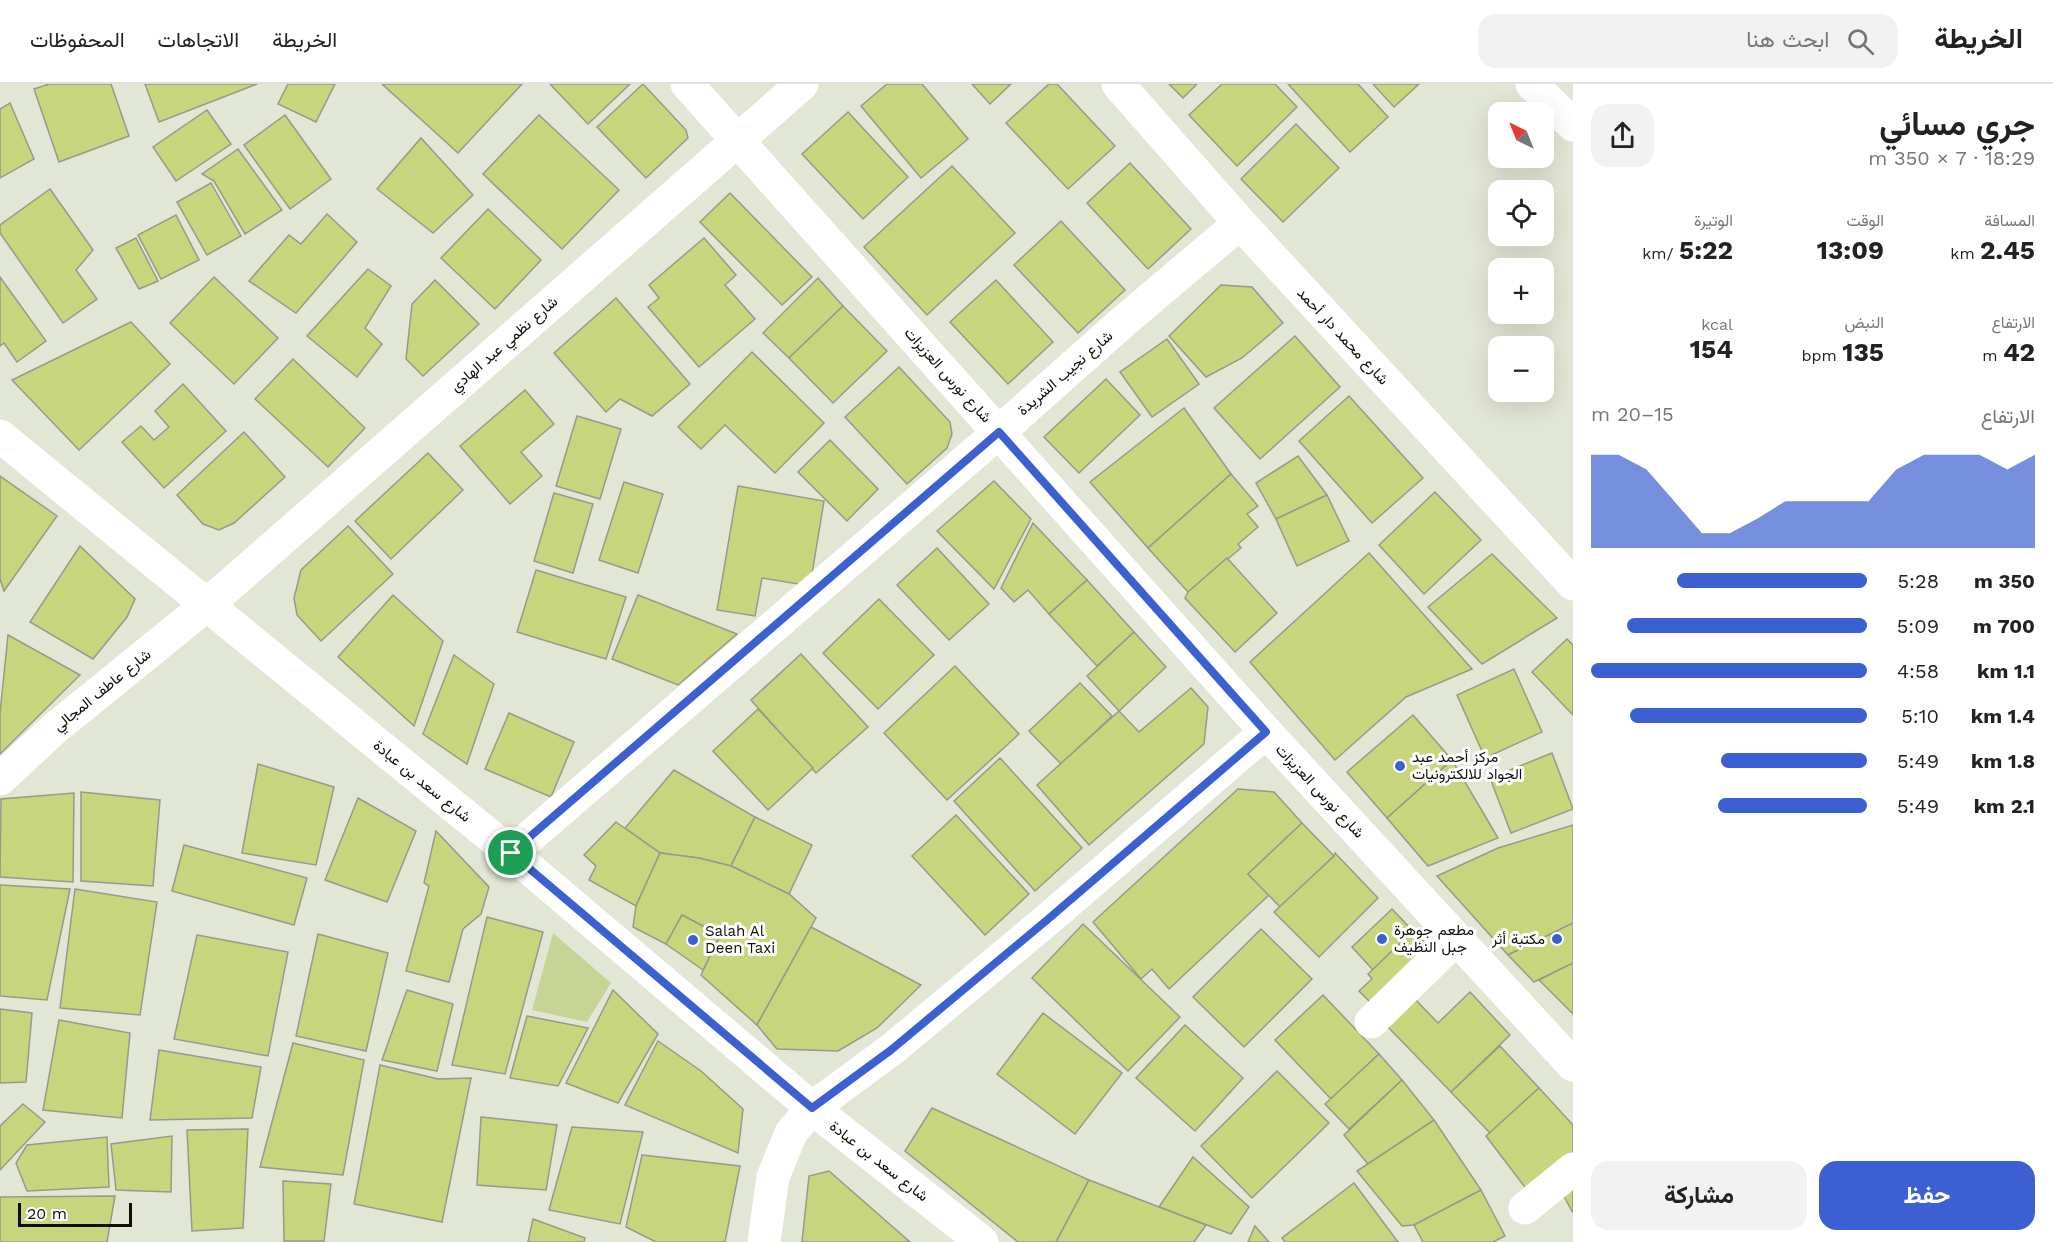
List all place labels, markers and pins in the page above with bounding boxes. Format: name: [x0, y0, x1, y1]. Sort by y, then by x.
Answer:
place label: مركز أحمد عبد الجواد للالكترونيات: [1412, 748, 1522, 783]
marker: مركز أحمد عبد الجواد للالكترونيات: [1393, 759, 1407, 773]
pin: [485, 827, 536, 878]
place label: مطعم جوهرة جبل النظيف: [1394, 921, 1474, 956]
place label: Salah Al Deen Taxi: [705, 922, 775, 957]
place label: مكتبة أثر: [1491, 930, 1545, 948]
marker: مطعم جوهرة جبل النظيف: [1375, 932, 1389, 946]
marker: مكتبة أثر: [1550, 932, 1564, 946]
marker: Salah Al Deen Taxi: [686, 933, 700, 947]

